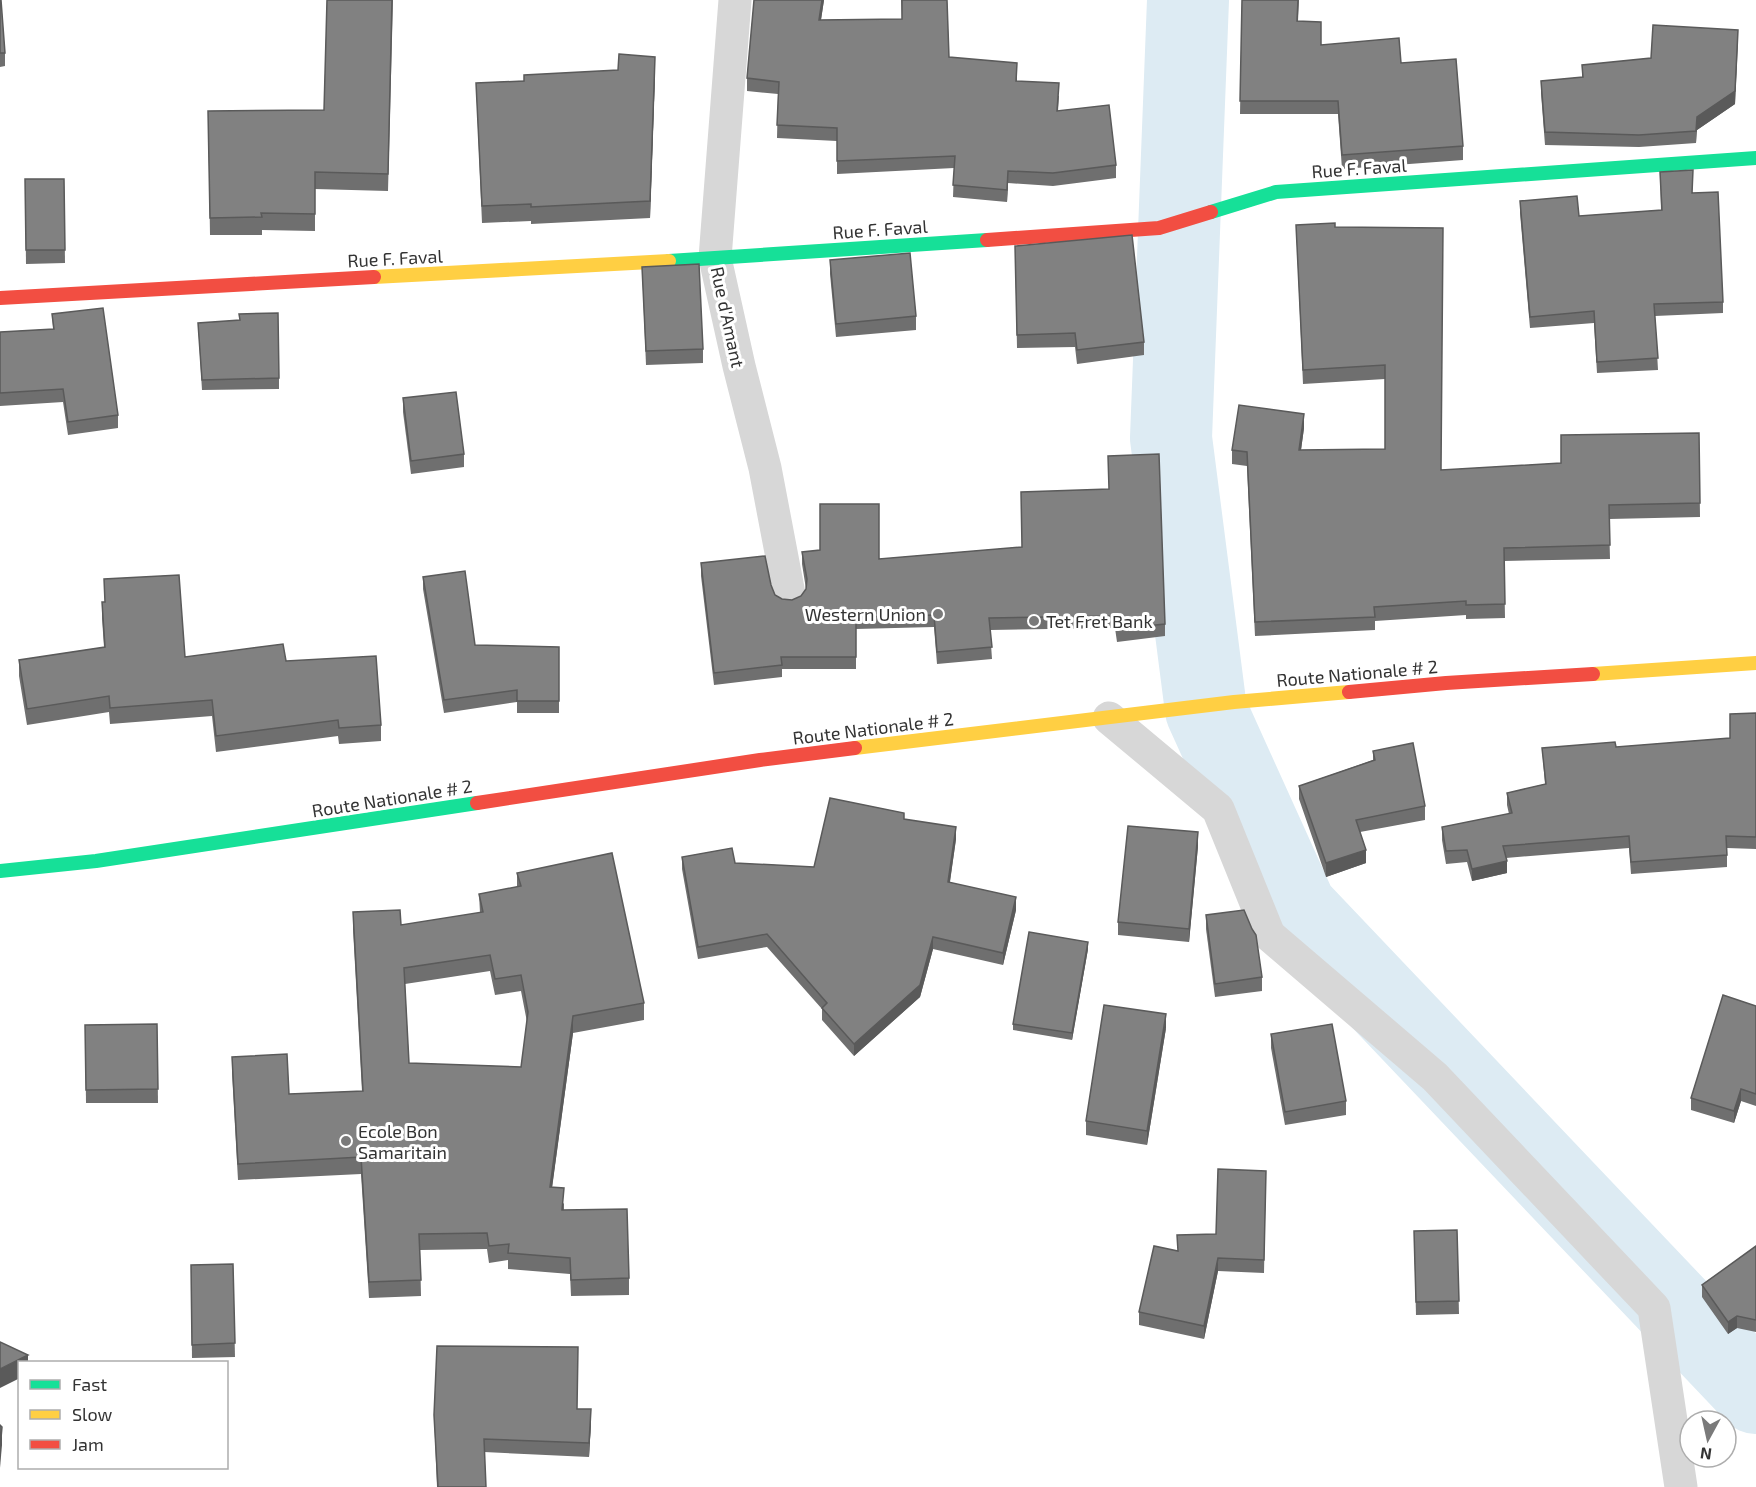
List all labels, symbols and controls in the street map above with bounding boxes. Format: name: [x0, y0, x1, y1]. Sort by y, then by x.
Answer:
street label: Rue F. Faval: [1311, 154, 1408, 182]
street label: Rue F. Faval: [832, 215, 929, 243]
street label: Rue F. Faval: [347, 244, 444, 271]
street label: Rue d'Amant: [707, 265, 749, 370]
place label: Western Union: [805, 603, 926, 625]
marker: Western Union: [931, 607, 945, 621]
place label: Tet Fret Bank: [1046, 610, 1153, 632]
marker: Tet Fret Bank: [1027, 614, 1041, 628]
street label: Route Nationale # 2: [1275, 655, 1439, 691]
street label: Route Nationale # 2: [791, 707, 955, 749]
street label: Route Nationale # 2: [310, 774, 474, 822]
place label: Ecole Bon Samaritain: [358, 1120, 447, 1163]
marker: Ecole Bon Samaritain: [339, 1134, 353, 1148]
legend: [18, 1361, 228, 1469]
text: Fast: [72, 1373, 107, 1395]
text: Slow: [72, 1403, 113, 1425]
north arrow: [1678, 1409, 1738, 1469]
text: Jam: [72, 1433, 104, 1455]
text: N: [1699, 1444, 1713, 1465]

